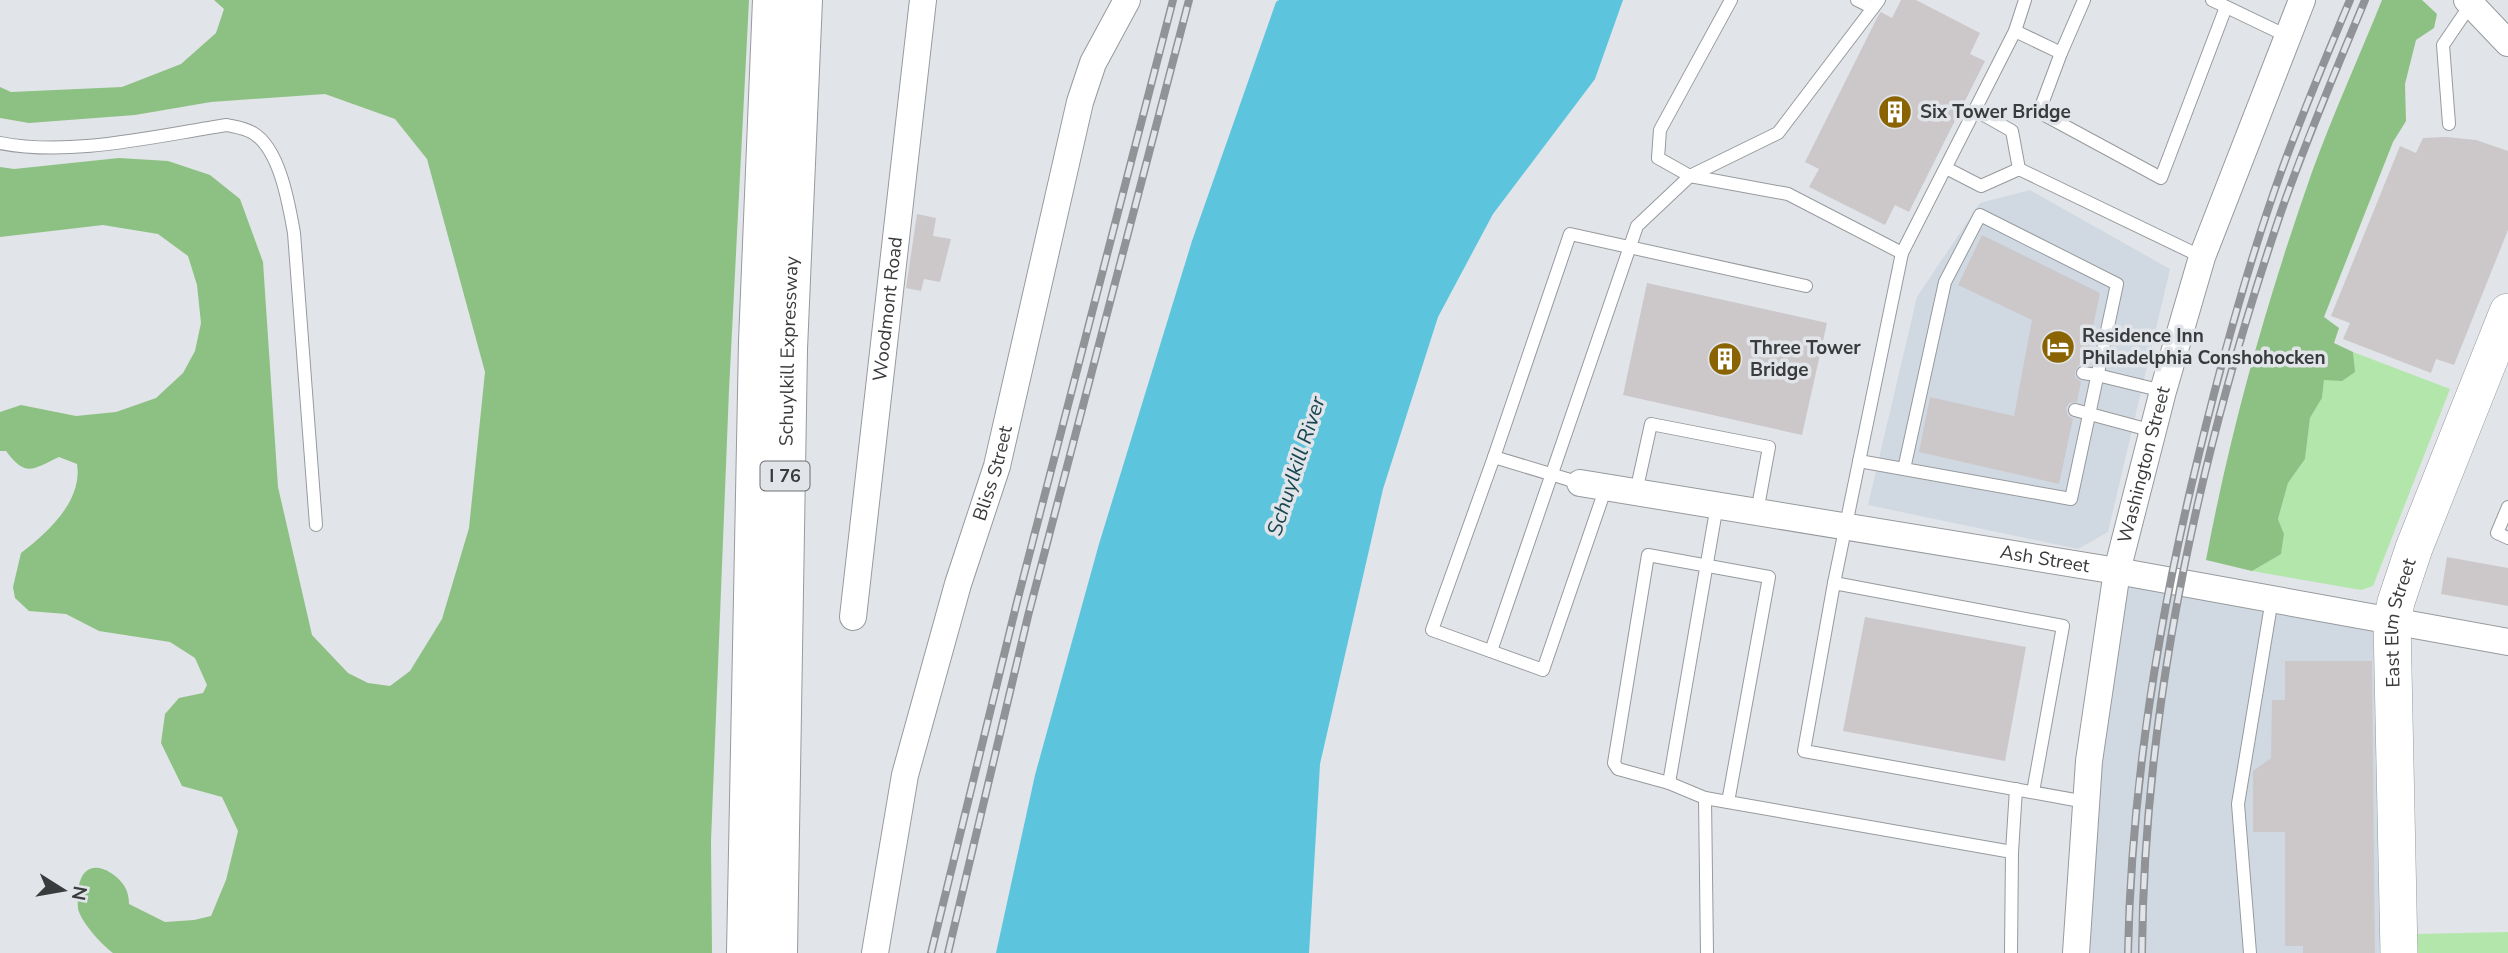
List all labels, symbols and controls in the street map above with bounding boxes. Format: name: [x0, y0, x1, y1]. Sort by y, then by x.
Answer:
building icon: Six Tower Bridge: [1876, 93, 1914, 131]
place label: Six Tower Bridge: [1920, 99, 2071, 125]
street label: Woodmont Road: [867, 235, 909, 383]
street label: Schuylkill Expressway: [773, 255, 805, 446]
place label: Residence Inn Philadelphia Conshohocken: [2082, 323, 2326, 371]
hotel icon: Residence Inn Philadelphia Conshohocken: [2039, 328, 2077, 366]
place label: Three Tower Bridge: [1750, 335, 1861, 383]
building icon: Three Tower Bridge: [1706, 340, 1744, 378]
street label: Washington Street: [2112, 383, 2177, 546]
water label: Schuylkill River: [1260, 392, 1332, 539]
street label: Bliss Street: [967, 423, 1019, 524]
road number: I 76: [760, 462, 810, 490]
street label: Ash Street: [1998, 539, 2092, 579]
street label: East Elm Street: [2378, 555, 2423, 688]
north arrow: [28, 855, 98, 925]
text: N: [65, 884, 93, 903]

